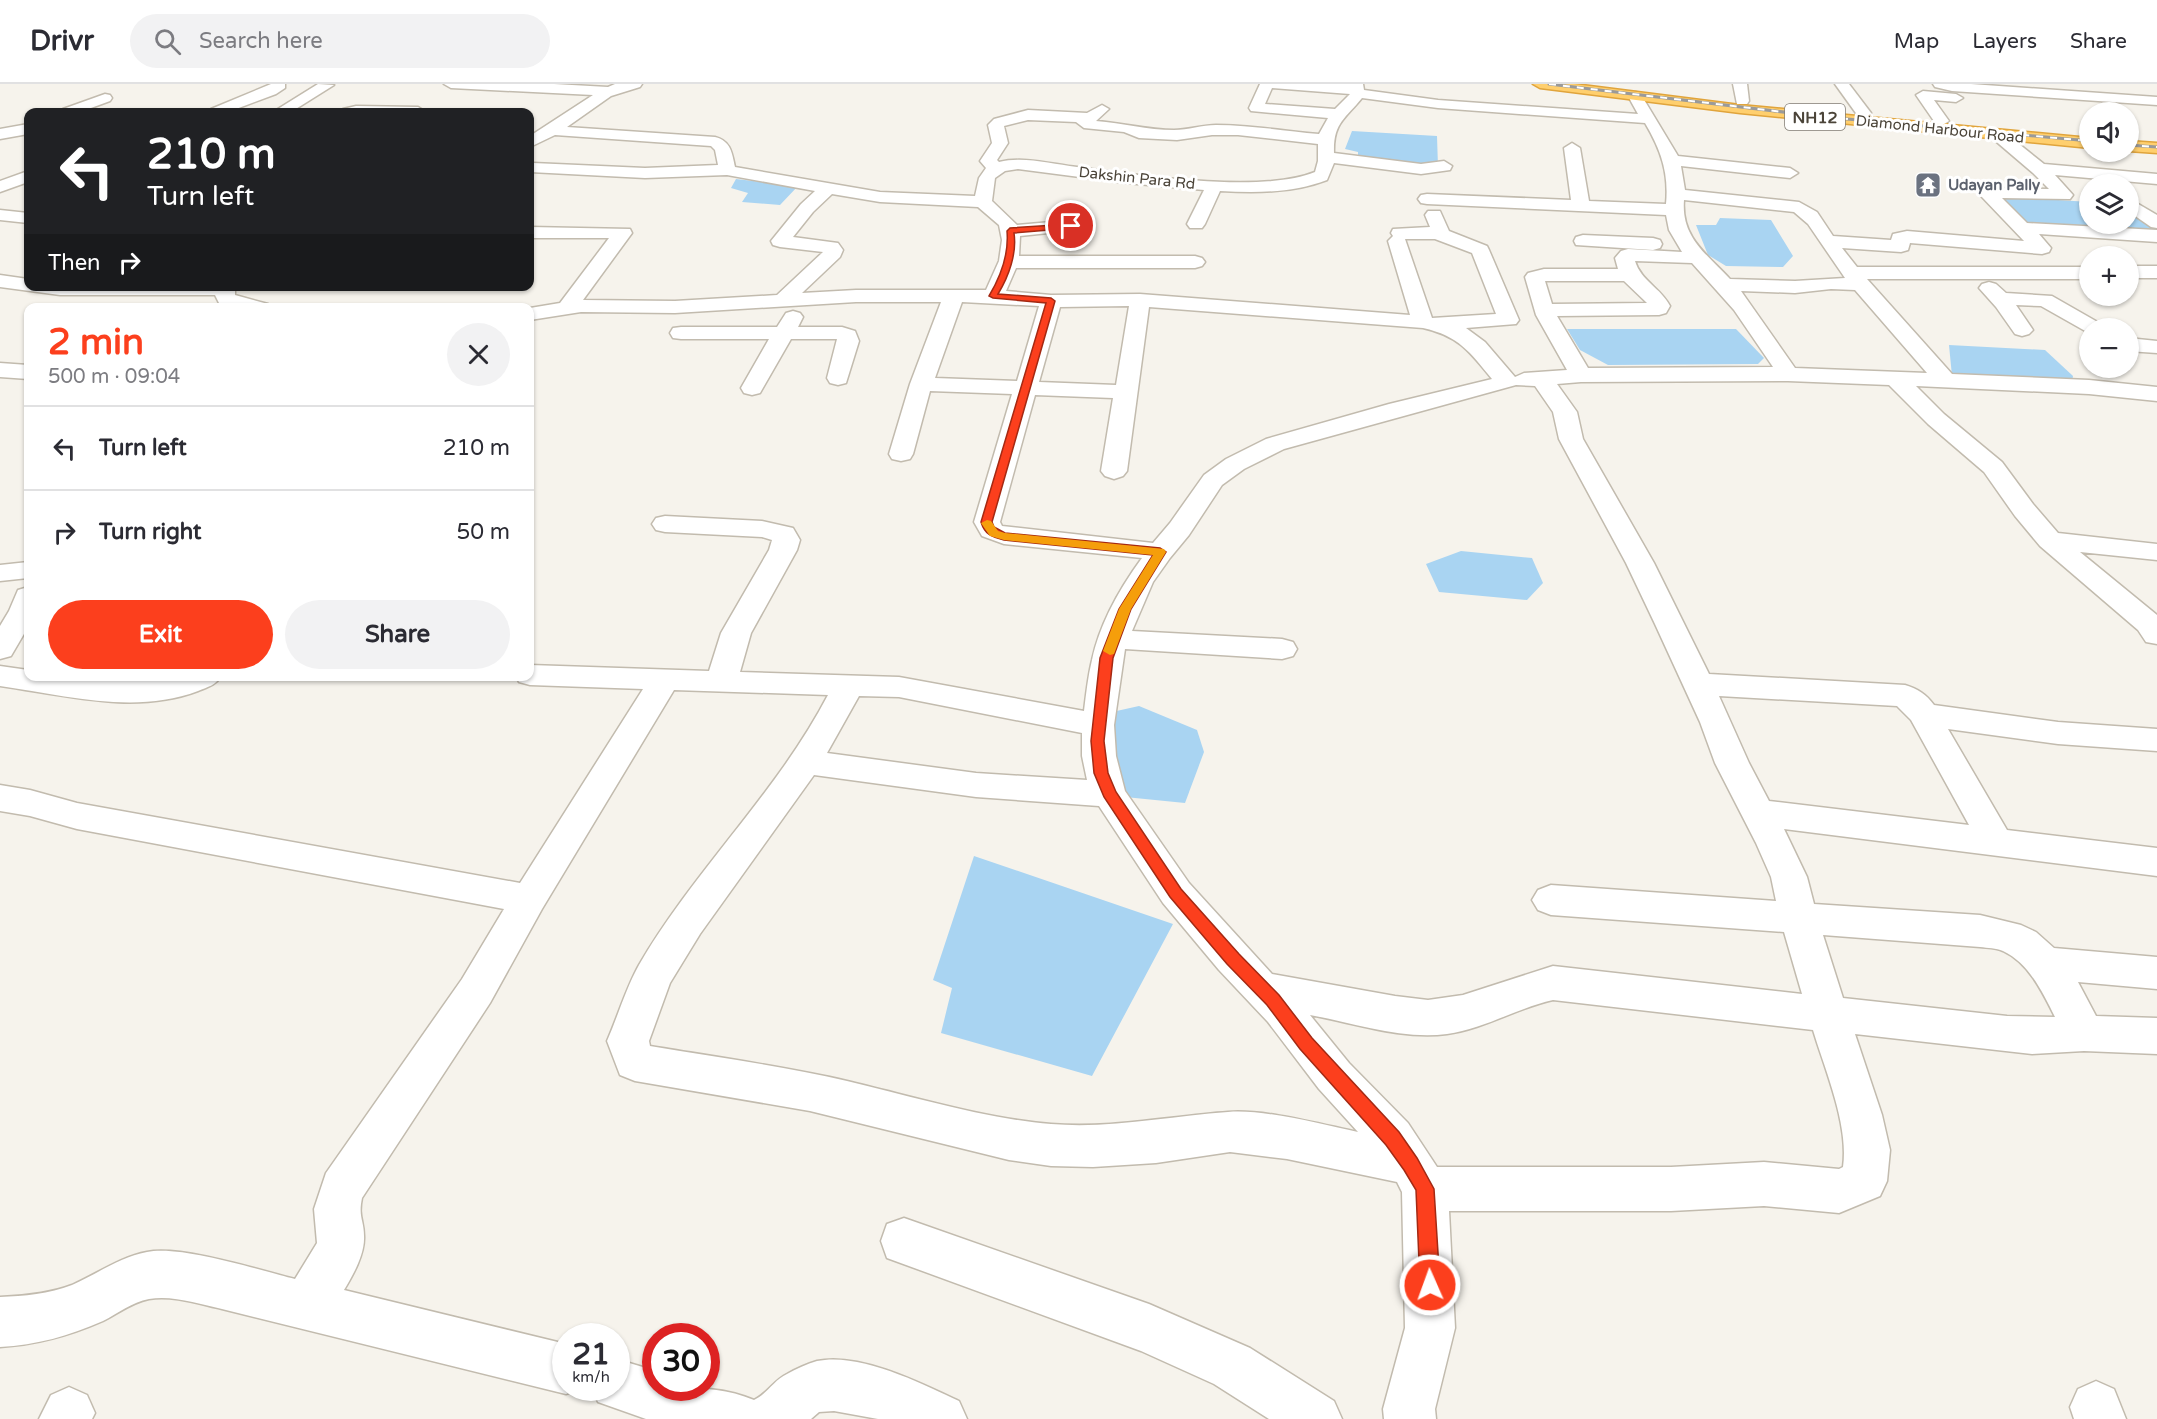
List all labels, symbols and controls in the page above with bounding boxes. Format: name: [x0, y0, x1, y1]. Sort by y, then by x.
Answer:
search box: [130, 14, 550, 68]
text: Drivr: [30, 24, 94, 58]
icon: search: [151, 25, 184, 58]
text: Search here: [199, 28, 323, 54]
text: Map: [1894, 29, 1939, 54]
text: Layers: [1972, 29, 2037, 54]
text: Share: [2070, 29, 2127, 54]
map controls: [2079, 102, 2139, 378]
button: sound: [2079, 102, 2139, 162]
road number: NH12: [1785, 104, 1845, 130]
street label: Diamond Harbour Road: [1855, 111, 2025, 147]
text: 210 m: [147, 129, 276, 180]
icon: left: [48, 132, 126, 210]
street label: Dakshin Para Rd: [1078, 163, 1196, 193]
temple icon: Udayan Pally: [1913, 170, 1943, 200]
button: layers: [2079, 174, 2139, 234]
place label: Udayan Pally: [1948, 176, 2040, 195]
text: Turn left: [147, 180, 254, 213]
pin: [1045, 200, 1096, 251]
icon: arrive: [1054, 209, 1087, 242]
icon: right: [113, 246, 146, 279]
button: +: [2079, 246, 2139, 306]
text: Then: [48, 250, 101, 276]
button: −: [2079, 318, 2139, 378]
text: 2 min: [48, 321, 144, 364]
button: close: [447, 323, 510, 386]
text: 500 m · 09:04: [48, 365, 180, 389]
icon: left: [48, 432, 81, 465]
text: Turn left: [99, 435, 187, 461]
text: 210 m: [443, 435, 510, 461]
icon: right: [48, 516, 81, 549]
text: Turn right: [99, 519, 201, 545]
text: 50 m: [456, 519, 510, 545]
button: Exit: [48, 600, 273, 669]
button: Share: [285, 600, 510, 669]
position arrow: [1398, 1253, 1462, 1317]
speed limit sign: 30: [642, 1323, 720, 1401]
text: 21: [572, 1336, 610, 1373]
text: km/h: [572, 1368, 610, 1386]

